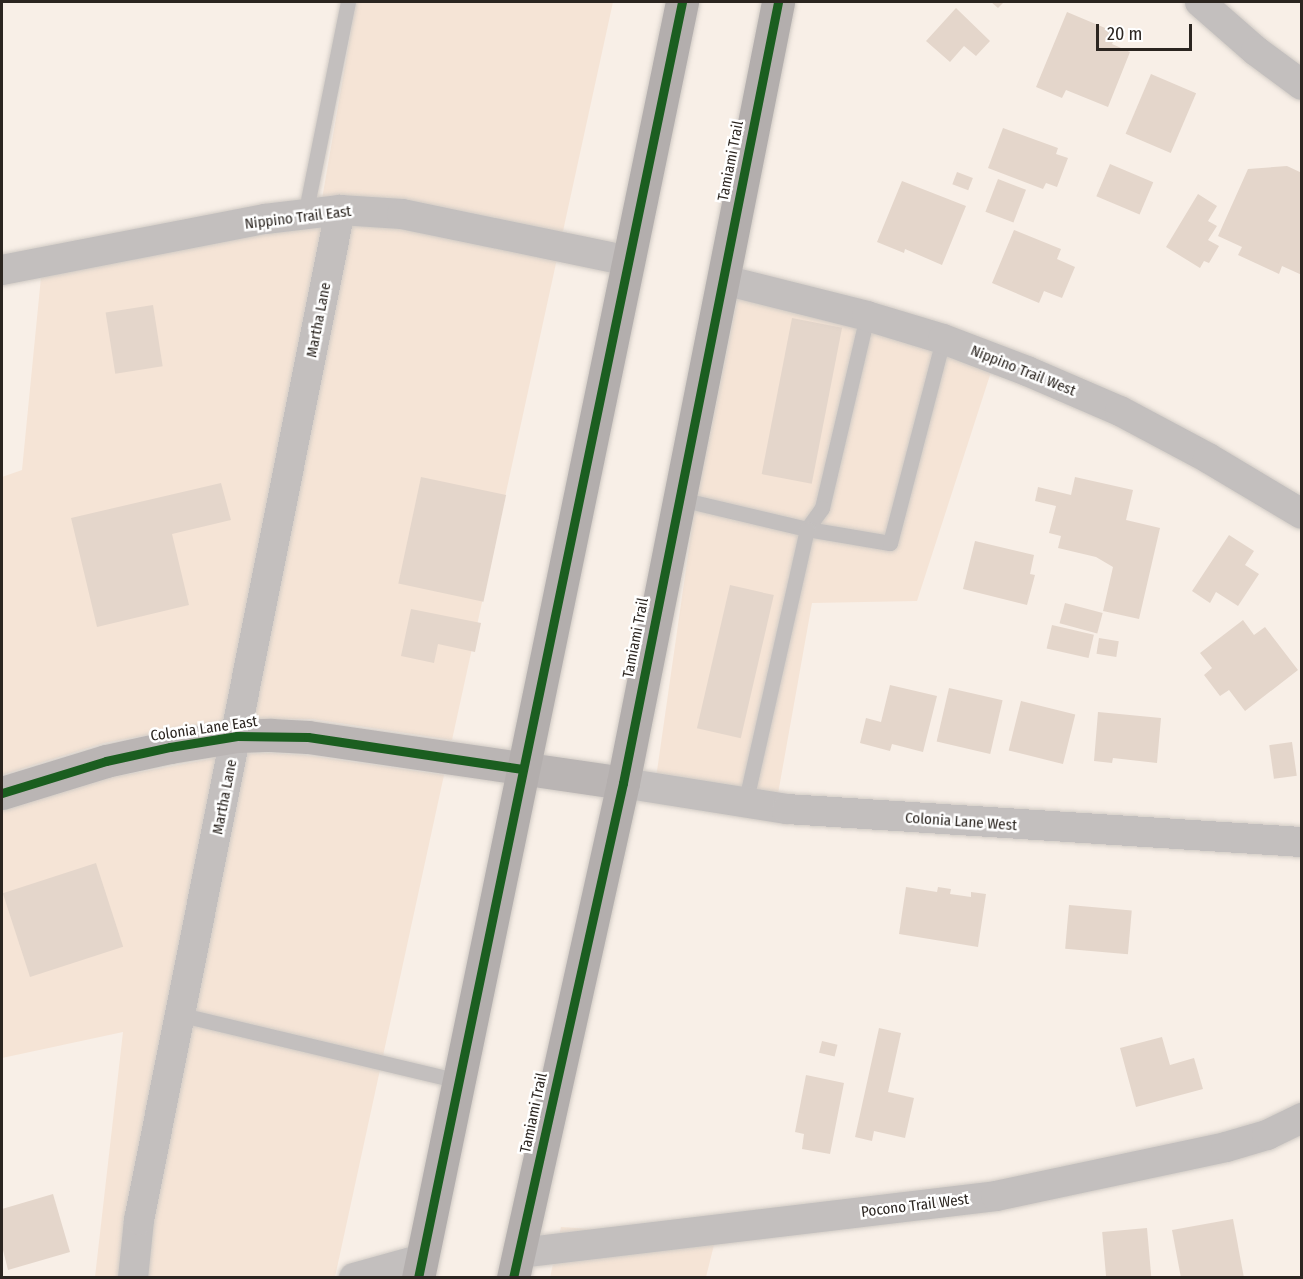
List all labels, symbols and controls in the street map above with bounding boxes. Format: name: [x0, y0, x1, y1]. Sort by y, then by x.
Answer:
scale bar: [1099, 12, 1195, 50]
text: 20 m: [1107, 23, 1142, 45]
street label: Tamiami Trail: [714, 119, 748, 203]
street label: Nippino Trail East: [244, 203, 352, 233]
street label: Martha Lane: [303, 281, 335, 359]
street label: Nippino Trail West: [968, 342, 1078, 400]
street label: Tamiami Trail: [619, 596, 653, 680]
street label: Colonia Lane East: [149, 713, 259, 745]
street label: Martha Lane: [209, 758, 241, 836]
street label: Colonia Lane West: [904, 809, 1018, 835]
street label: Tamiami Trail: [517, 1071, 551, 1155]
street label: Pocono Trail West: [860, 1190, 970, 1222]

